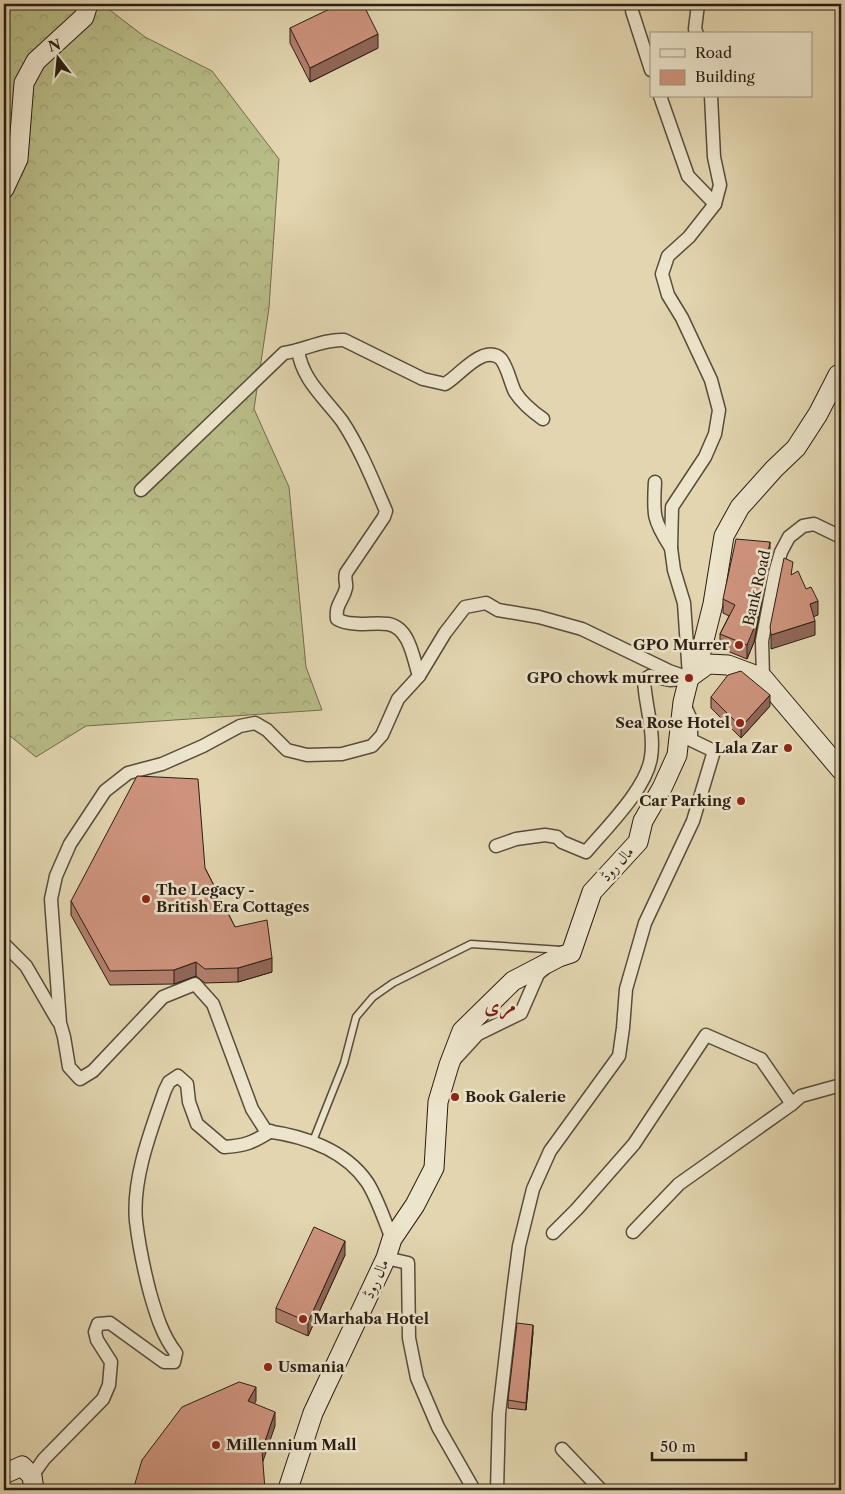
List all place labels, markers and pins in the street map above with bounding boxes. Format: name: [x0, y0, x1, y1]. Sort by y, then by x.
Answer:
place label: GPO Murrer: [633, 635, 730, 654]
marker: GPO Murrer: [733, 639, 745, 651]
place label: GPO chowk murree: [527, 668, 679, 687]
marker: GPO chowk murree: [683, 672, 695, 684]
place label: Sea Rose Hotel: [615, 713, 730, 732]
marker: Sea Rose Hotel: [734, 717, 746, 729]
place label: Lala Zar: [715, 738, 779, 757]
marker: Lala Zar: [782, 742, 794, 754]
place label: Car Parking: [639, 791, 731, 810]
marker: Car Parking: [735, 795, 747, 807]
place label: The Legacy - British Era Cottages: [156, 880, 309, 916]
marker: The Legacy - British Era Cottages: [140, 893, 152, 905]
place label: Book Galerie: [465, 1087, 566, 1106]
marker: Book Galerie: [449, 1091, 461, 1103]
place label: Marhaba Hotel: [313, 1309, 429, 1328]
marker: Marhaba Hotel: [297, 1313, 309, 1325]
place label: Usmania: [278, 1357, 345, 1376]
marker: Usmania: [262, 1361, 274, 1373]
place label: Millennium Mall: [226, 1435, 356, 1454]
marker: Millennium Mall: [210, 1439, 222, 1451]

